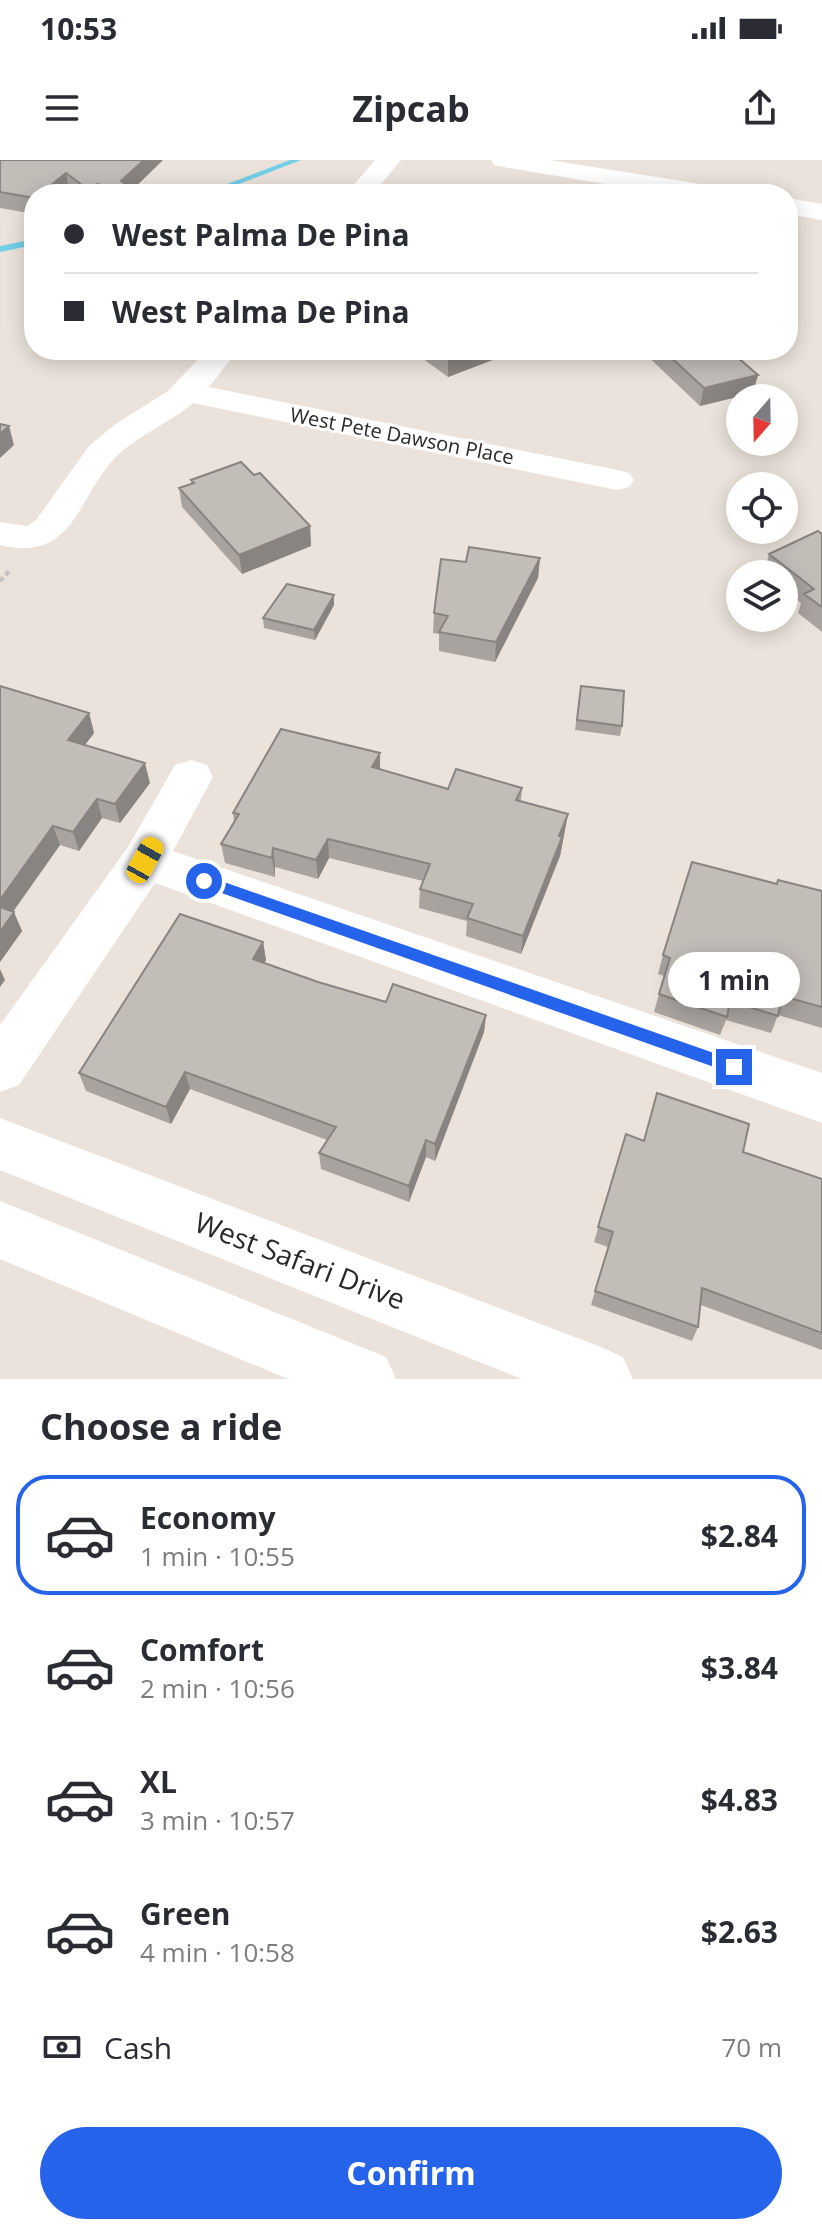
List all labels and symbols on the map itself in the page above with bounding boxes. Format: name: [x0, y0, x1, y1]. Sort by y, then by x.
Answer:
north arrow: [726, 384, 798, 456]
street label: West Pete Dawson Place: [288, 401, 516, 470]
car: [123, 833, 167, 887]
route start: [186, 863, 222, 899]
callout: 1 min: [668, 951, 800, 1007]
route end: [716, 1049, 752, 1085]
street label: West Safari Drive: [190, 1202, 411, 1318]

